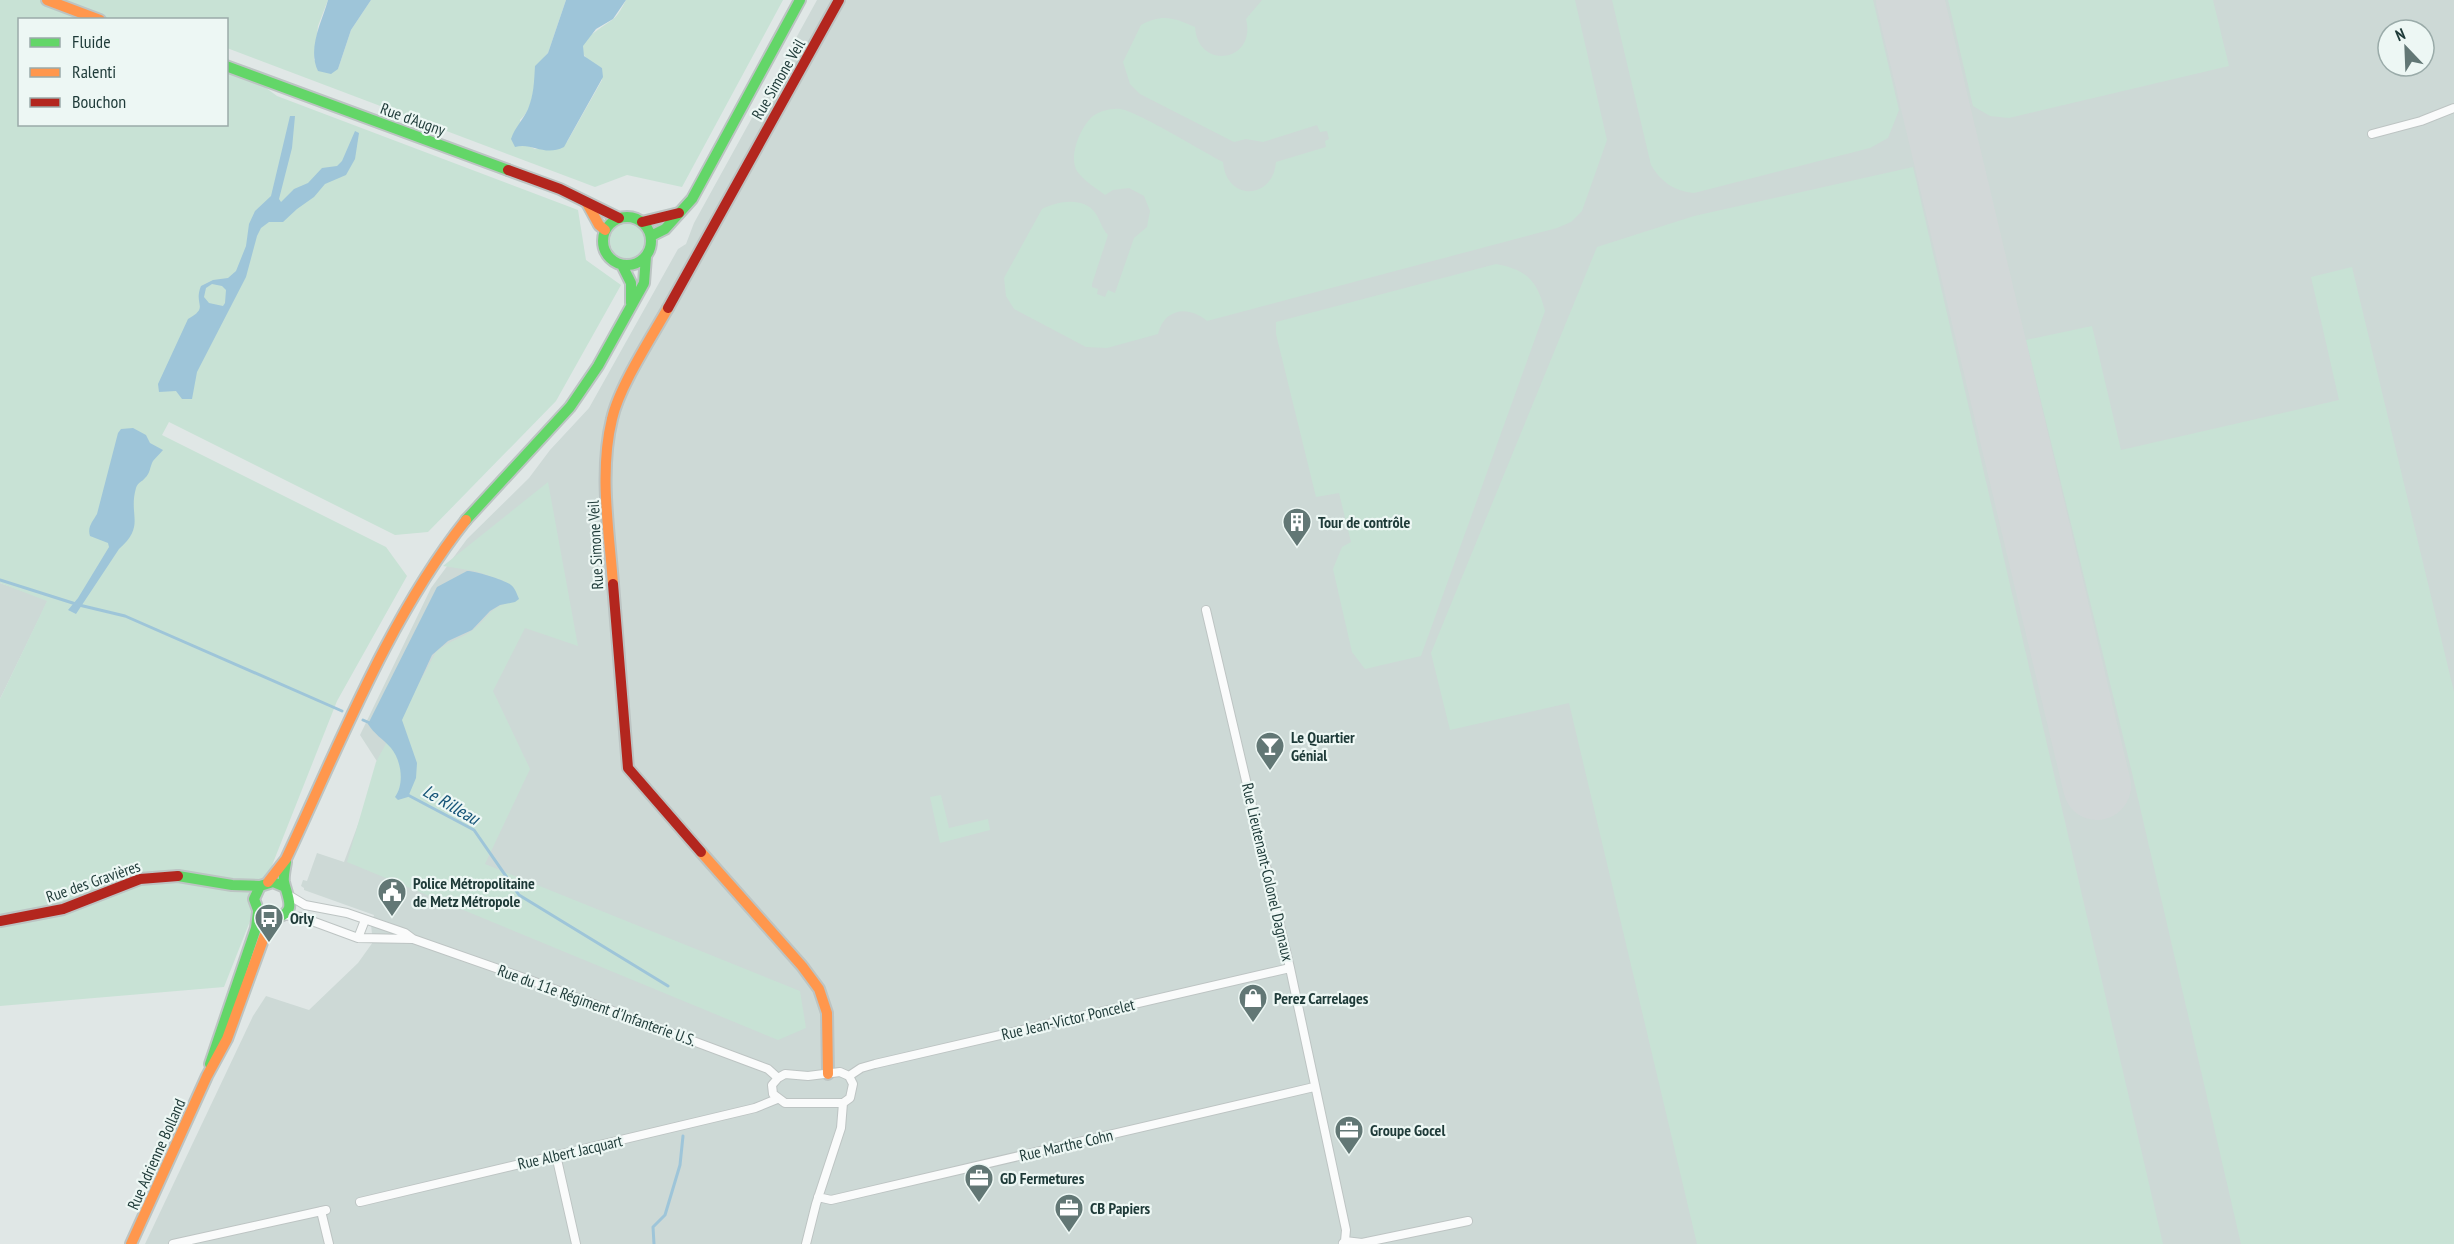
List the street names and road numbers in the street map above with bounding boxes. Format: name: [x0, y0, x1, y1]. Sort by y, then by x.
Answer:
street label: Rue Simone Veil: [747, 35, 809, 123]
street label: Rue d'Augny: [378, 98, 448, 140]
street label: Rue Simone Veil: [583, 500, 607, 590]
street label: Rue Lieutenant-Colonel Dagnaux: [1238, 781, 1298, 963]
street label: Rue des Gravières: [43, 856, 143, 906]
street label: Rue du 11e Régiment d'Infanterie U.S.: [495, 960, 699, 1050]
street label: Rue Jean-Victor Poncelet: [999, 994, 1137, 1044]
street label: Rue Adrienne Bolland: [123, 1095, 189, 1213]
street label: Rue Marthe Cohn: [1017, 1125, 1115, 1165]
street label: Rue Albert Jacquart: [516, 1130, 625, 1174]

